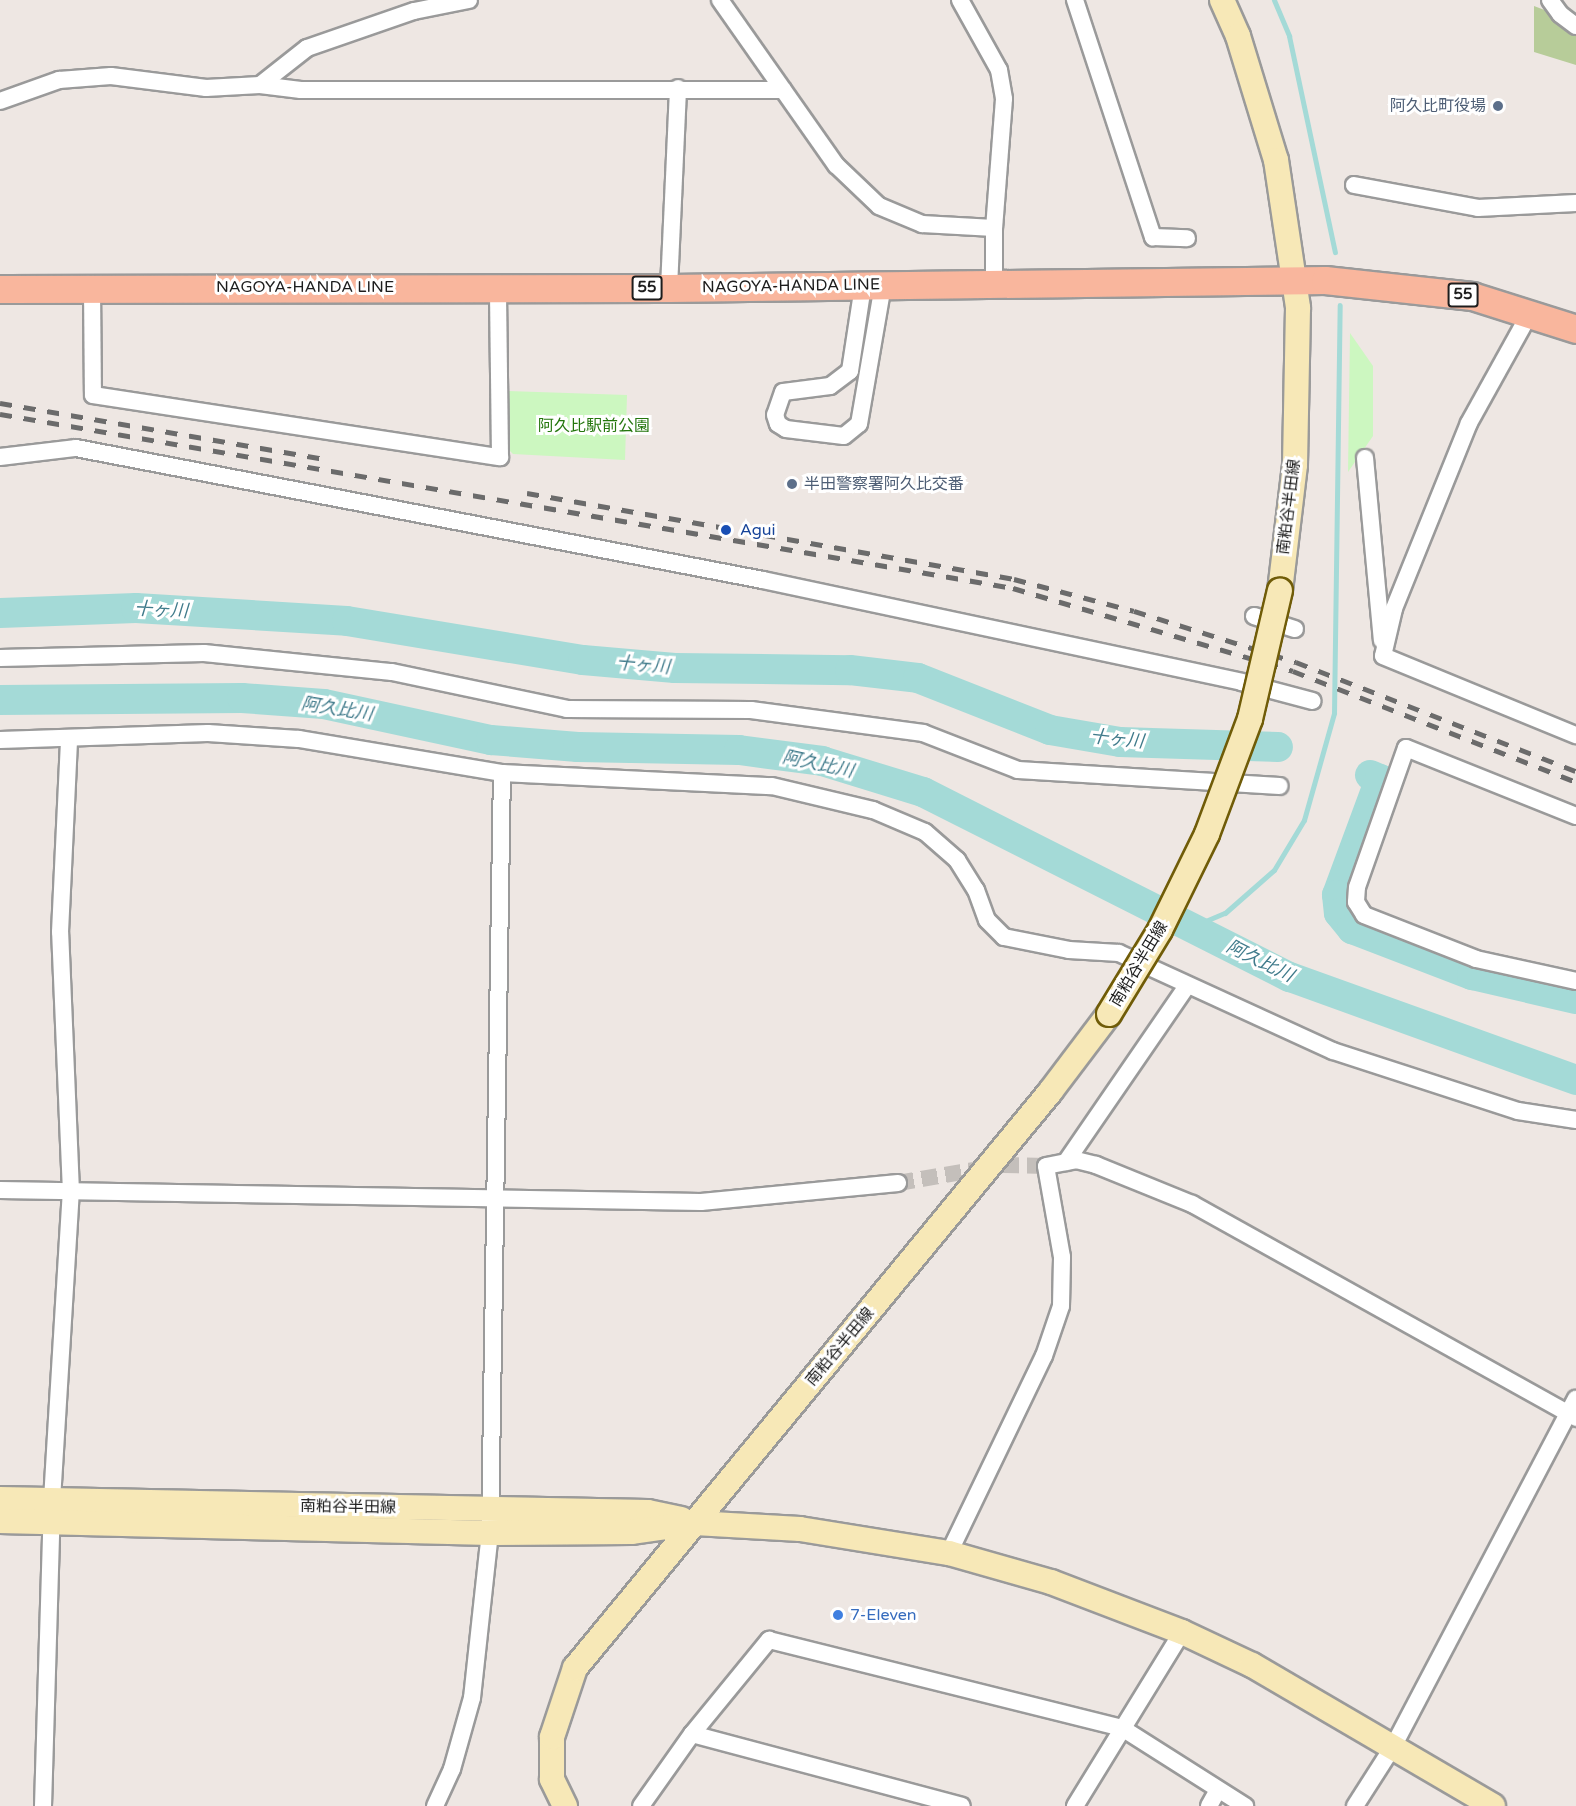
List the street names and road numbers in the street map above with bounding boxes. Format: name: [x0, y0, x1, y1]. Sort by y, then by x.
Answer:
street label: NAGOYA-HANDA LINE: [702, 275, 880, 297]
road number: 55: [630, 276, 664, 300]
street label: NAGOYA-HANDA LINE: [216, 277, 394, 297]
road number: 55: [1446, 283, 1480, 307]
street label: 南粕谷半田線: [1274, 458, 1304, 556]
street label: 南粕谷半田線: [1106, 918, 1172, 1010]
street label: 南粕谷半田線: [802, 1304, 878, 1390]
street label: 南粕谷半田線: [300, 1497, 396, 1517]

